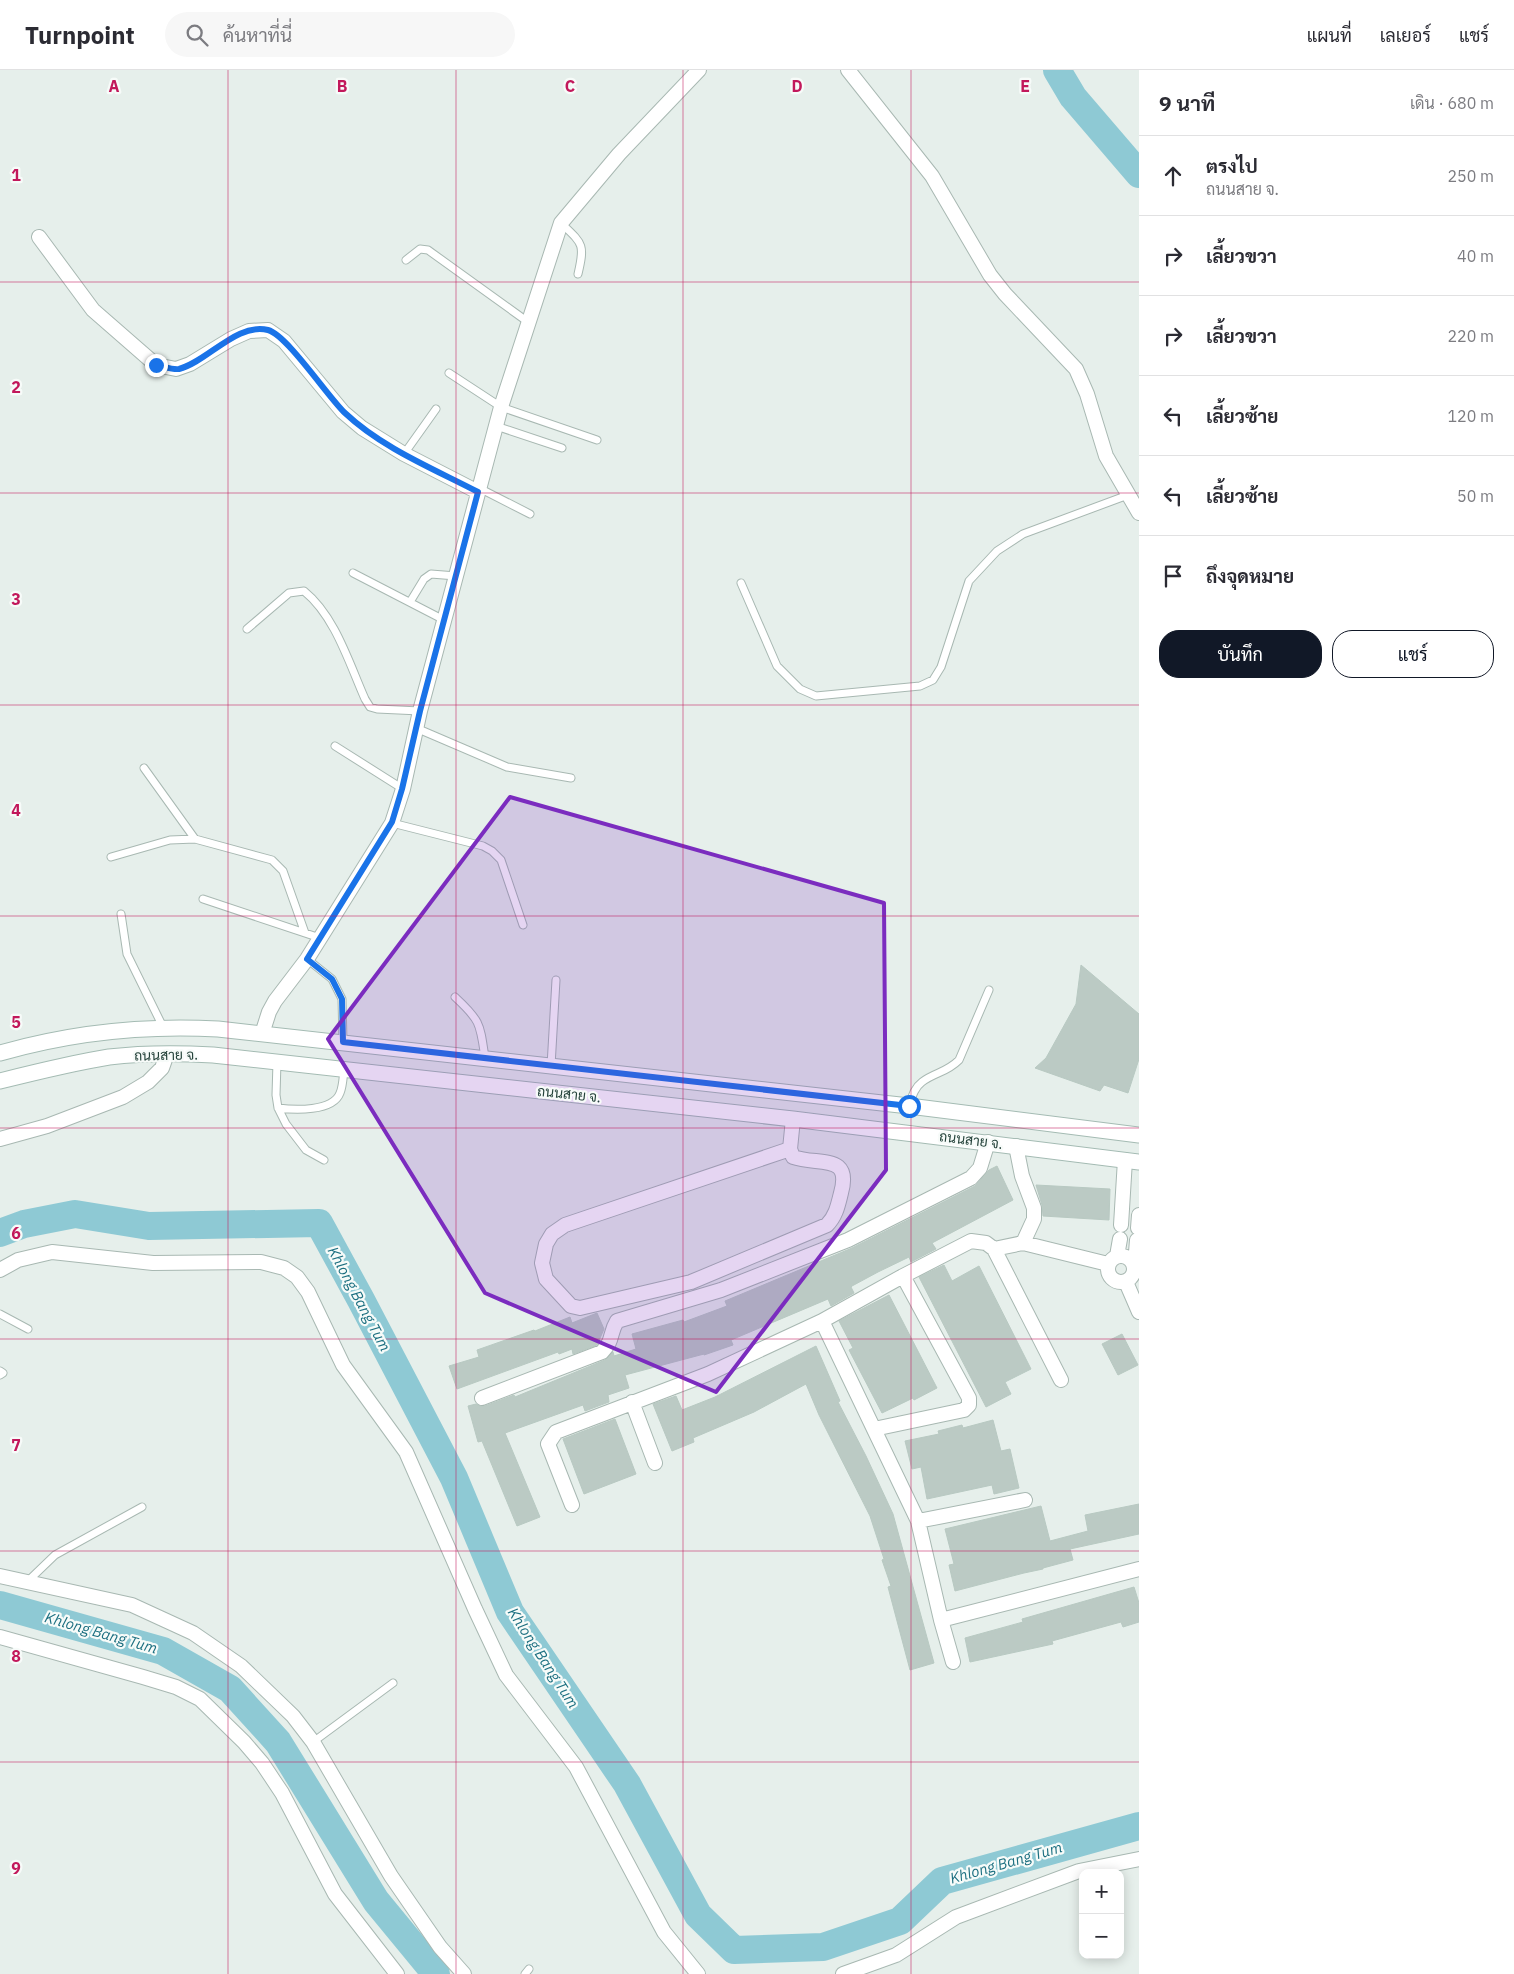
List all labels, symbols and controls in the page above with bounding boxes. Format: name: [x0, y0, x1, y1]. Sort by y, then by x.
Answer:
search box: [165, 12, 515, 57]
text: Turnpoint: [25, 19, 135, 51]
icon: search: [183, 21, 211, 49]
text: ค้นหาที่นี่: [223, 23, 292, 47]
text: แผนที่: [1307, 24, 1352, 47]
text: เลเยอร์: [1380, 24, 1431, 47]
text: แชร์: [1459, 24, 1489, 47]
text: A: [109, 76, 120, 96]
text: B: [337, 76, 348, 96]
text: C: [565, 76, 575, 96]
text: D: [791, 76, 803, 96]
text: E: [1020, 76, 1030, 96]
text: 9 นาที: [1159, 89, 1215, 117]
text: เดิน · 680 m: [1410, 93, 1494, 113]
text: ตรงไป: [1206, 154, 1258, 178]
icon: ahead: [1159, 162, 1187, 190]
text: 1: [11, 165, 21, 185]
text: 250 m: [1447, 166, 1494, 186]
text: ถนนสาย จ.: [1206, 179, 1279, 199]
icon: right: [1159, 242, 1187, 270]
text: เลี้ยวขวา: [1206, 244, 1277, 268]
text: 40 m: [1457, 246, 1494, 266]
icon: right: [1159, 322, 1187, 350]
text: เลี้ยวขวา: [1206, 324, 1277, 348]
text: 220 m: [1447, 326, 1494, 346]
route end: [145, 354, 168, 377]
text: 2: [11, 377, 21, 397]
icon: left: [1159, 402, 1187, 430]
text: เลี้ยวซ้าย: [1206, 404, 1278, 428]
text: 120 m: [1447, 406, 1494, 426]
icon: left: [1159, 482, 1187, 510]
text: เลี้ยวซ้าย: [1206, 484, 1278, 508]
text: 50 m: [1457, 486, 1494, 506]
icon: arrive: [1159, 562, 1187, 590]
text: ถึงจุดหมาย: [1206, 564, 1294, 588]
text: 3: [11, 589, 21, 609]
button: บันทึก: [1159, 630, 1322, 678]
button: แชร์: [1332, 630, 1494, 678]
text: 4: [11, 800, 21, 820]
text: 5: [11, 1012, 21, 1032]
street label: ถนนสาย จ.: [134, 1045, 198, 1065]
street label: ถนนสาย จ.: [536, 1082, 602, 1106]
route start: [898, 1095, 921, 1118]
street label: ถนนสาย จ.: [938, 1127, 1004, 1153]
text: 6: [11, 1223, 21, 1243]
water label: Khlong Bang Tum: [324, 1243, 395, 1354]
text: 7: [11, 1435, 21, 1455]
water label: Khlong Bang Tum: [504, 1604, 583, 1712]
water label: Khlong Bang Tum: [43, 1607, 160, 1658]
text: 8: [11, 1646, 21, 1666]
water label: Khlong Bang Tum: [947, 1837, 1064, 1888]
text: 9: [11, 1858, 21, 1878]
map controls: [1079, 1869, 1124, 1959]
button: +: [1079, 1869, 1124, 1914]
button: −: [1079, 1914, 1124, 1959]

